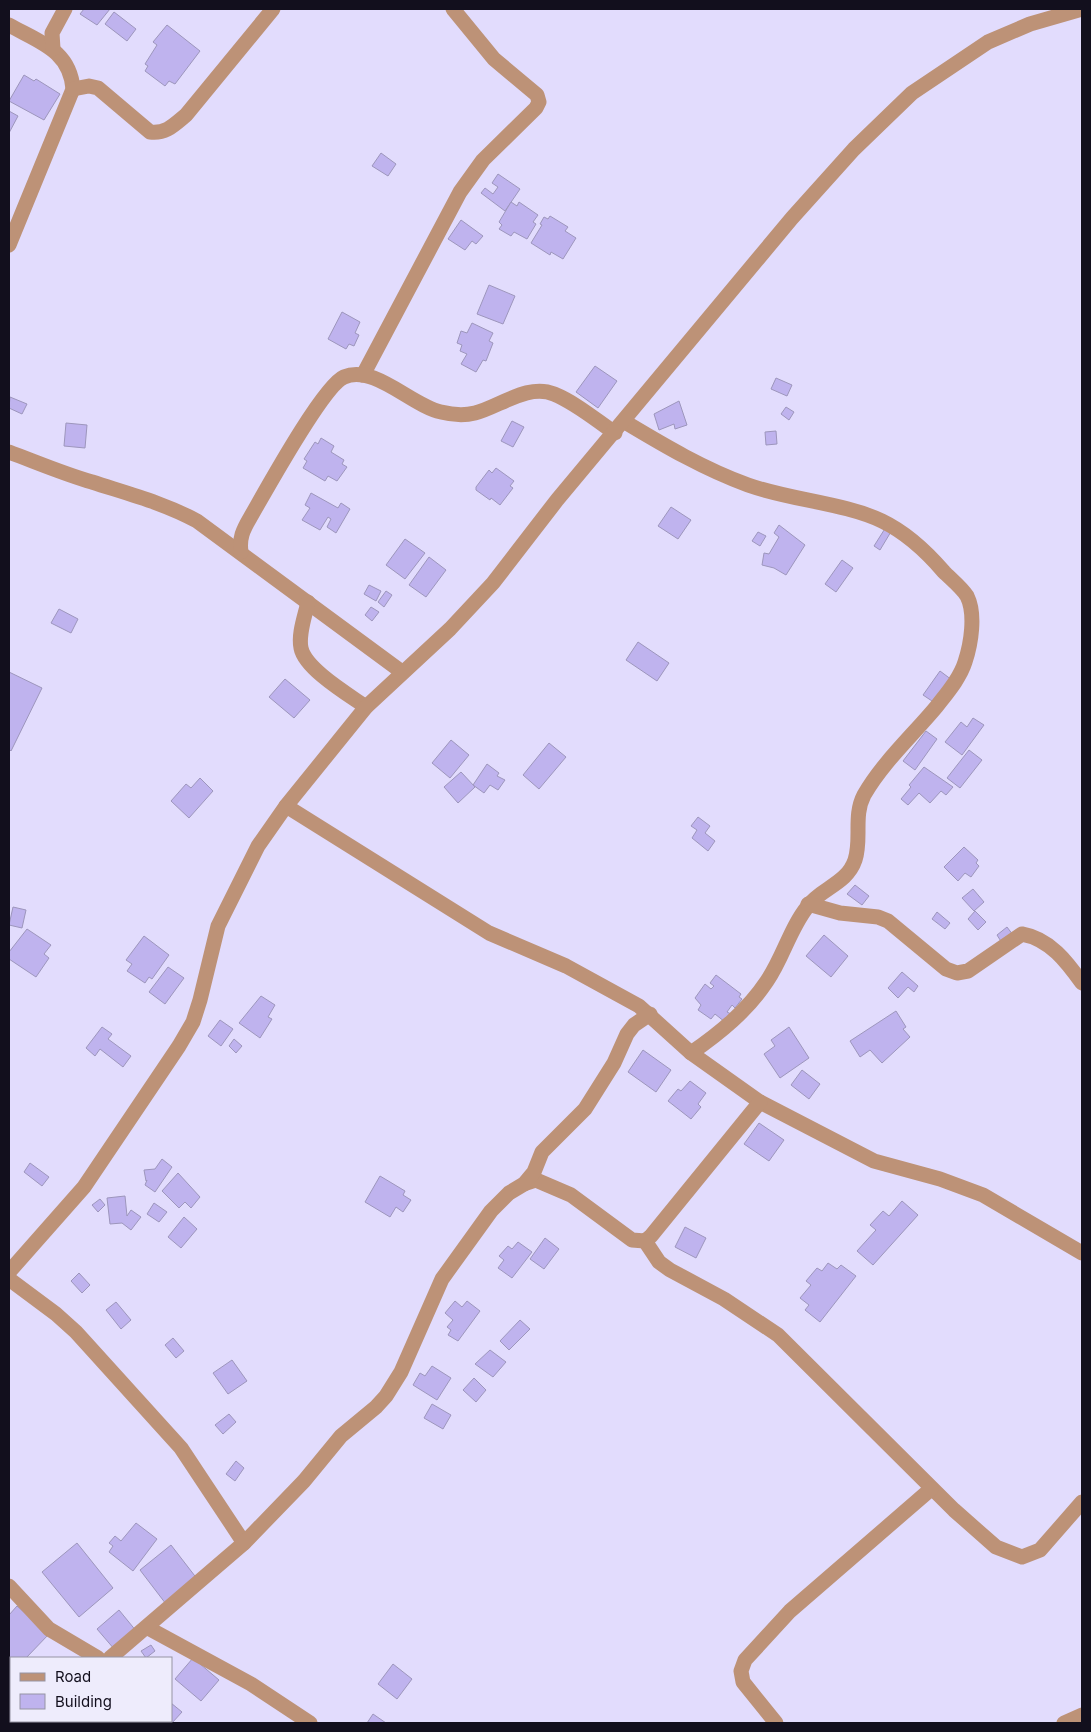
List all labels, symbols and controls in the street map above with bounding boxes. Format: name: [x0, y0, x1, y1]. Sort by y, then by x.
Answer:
legend: [10, 1657, 172, 1722]
text: Road: [55, 1667, 91, 1686]
text: Building: [55, 1692, 112, 1711]

